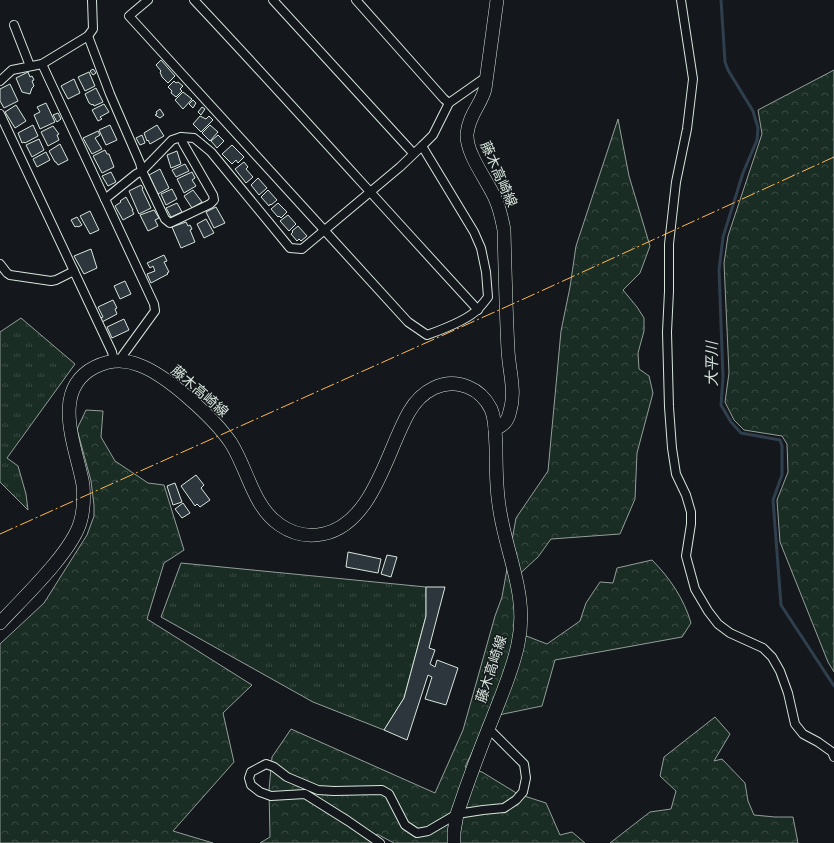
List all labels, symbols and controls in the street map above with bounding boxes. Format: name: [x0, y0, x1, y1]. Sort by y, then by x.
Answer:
street label: 藤木高崎線: [476, 138, 522, 210]
water label: 大平川: [701, 340, 722, 387]
street label: 藤木高崎線: [167, 360, 233, 422]
street label: 藤木高崎線: [471, 633, 511, 705]

